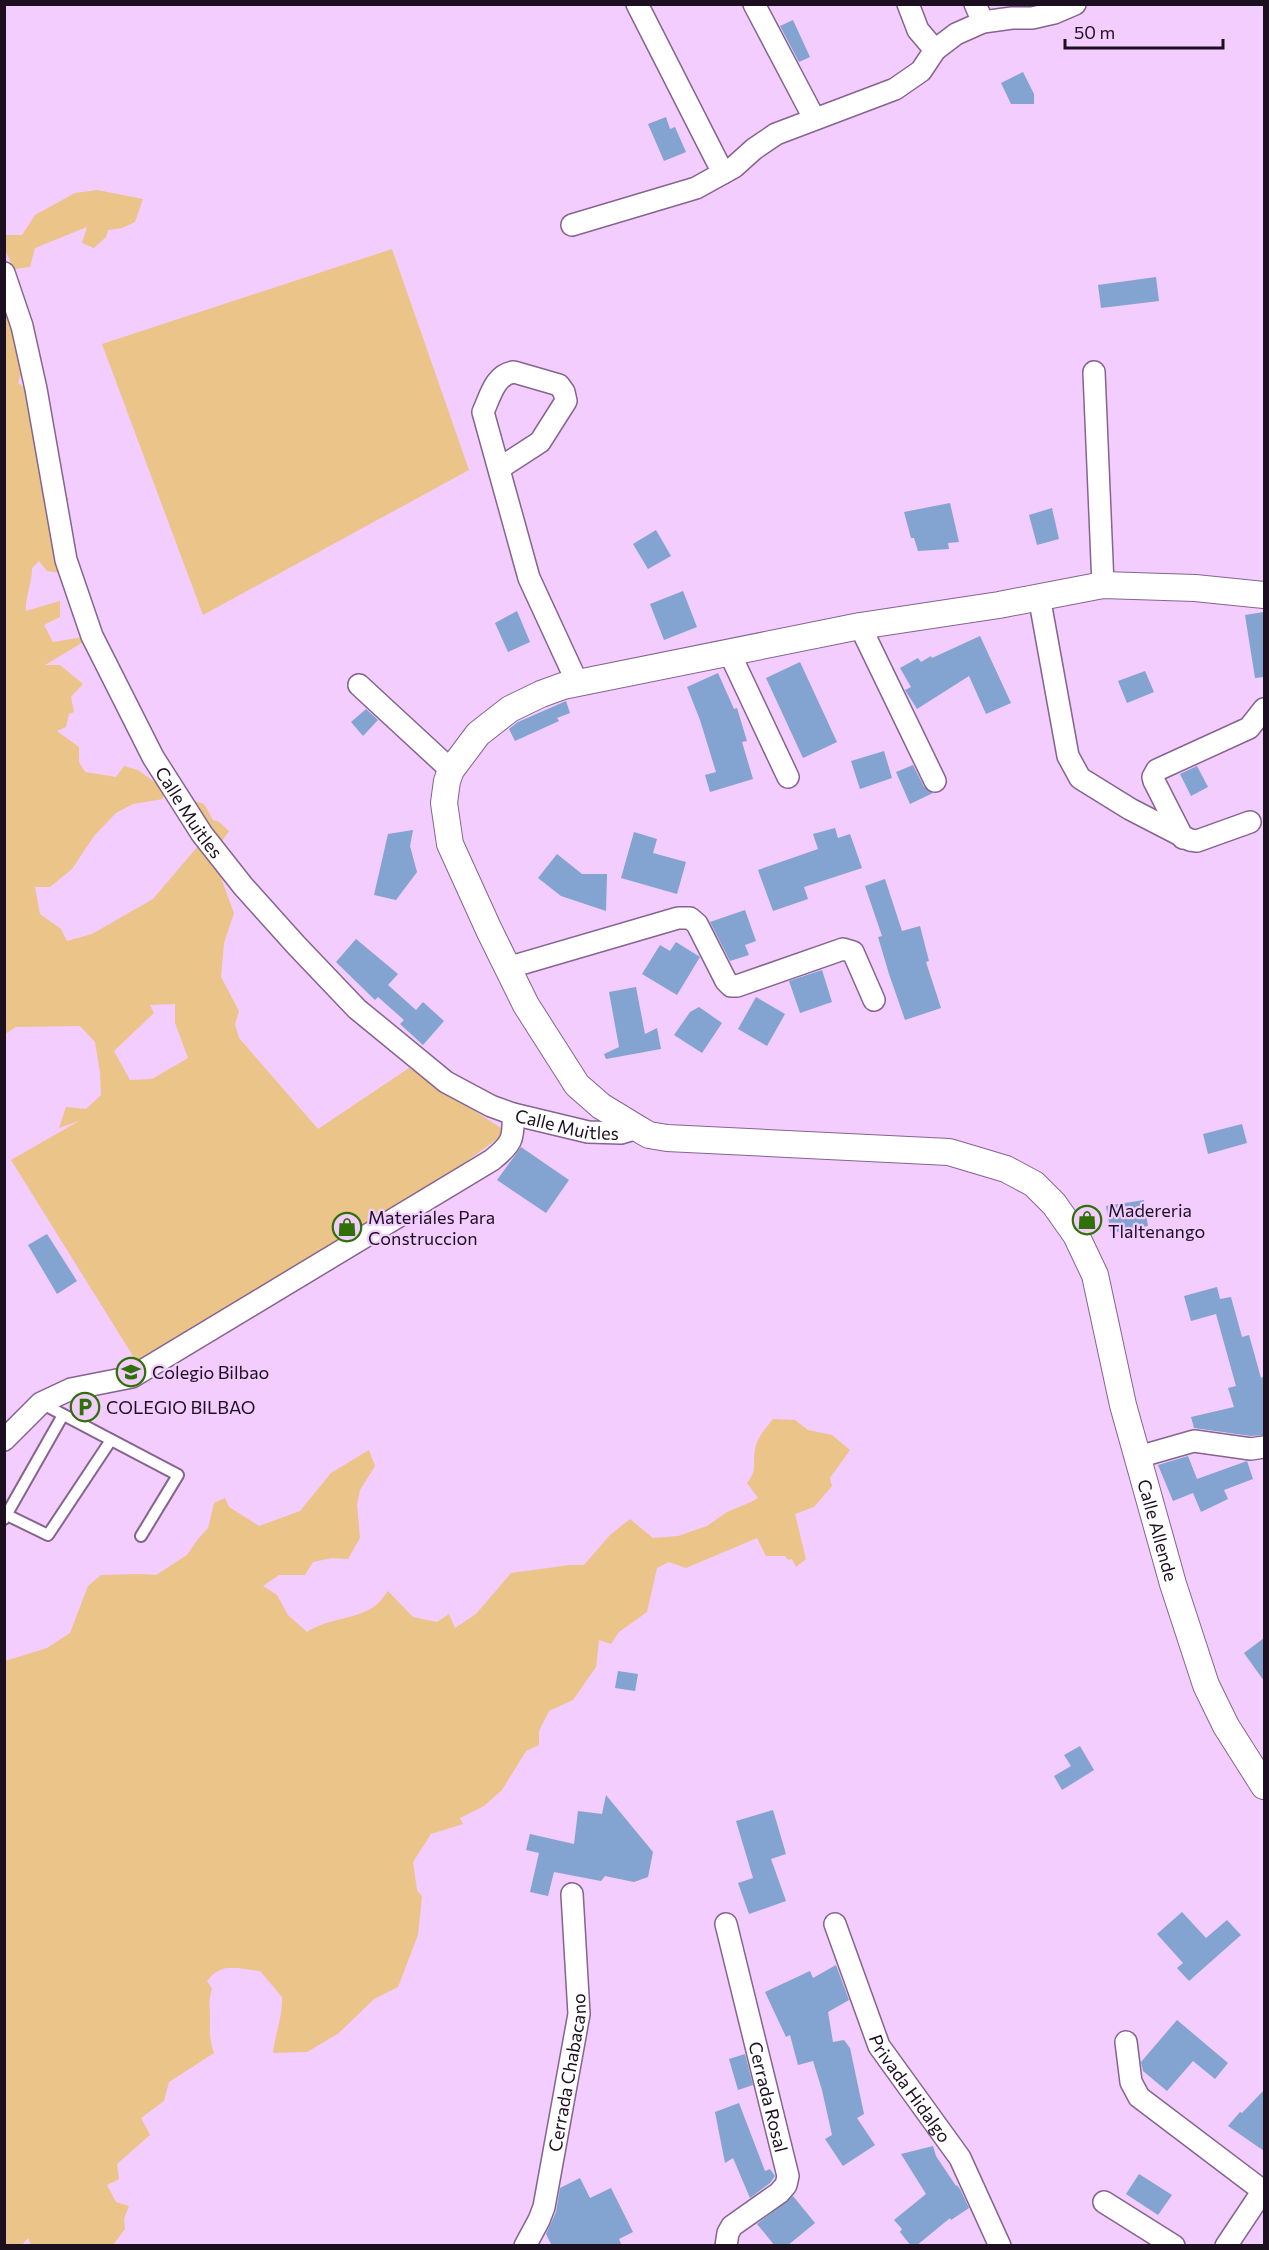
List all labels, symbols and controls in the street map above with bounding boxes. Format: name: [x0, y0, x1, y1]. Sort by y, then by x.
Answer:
scale bar: [1065, 12, 1222, 50]
text: 50 m: [1074, 21, 1115, 43]
street label: Calle Muitles: [151, 762, 228, 862]
street label: Calle Muitles: [513, 1104, 619, 1144]
place label: Madereria Tlaltenango: [1108, 1199, 1205, 1242]
shop icon: Madereria Tlaltenango: [1071, 1204, 1103, 1236]
place label: Materiales Para Construccion: [368, 1206, 495, 1249]
shop icon: Materiales Para Construccion: [331, 1211, 363, 1243]
school or university icon: Colegio Bilbao: [115, 1356, 147, 1388]
place label: Colegio Bilbao: [152, 1361, 269, 1383]
parking icon: COLEGIO BILBAO: [69, 1391, 101, 1423]
place label: COLEGIO BILBAO: [106, 1396, 256, 1418]
street label: Calle Allende: [1133, 1477, 1183, 1584]
street label: Cerrada Chabacano: [543, 1993, 590, 2154]
street label: Privada Hidalgo: [865, 2031, 956, 2147]
street label: Cerrada Rosal: [744, 2039, 793, 2154]

